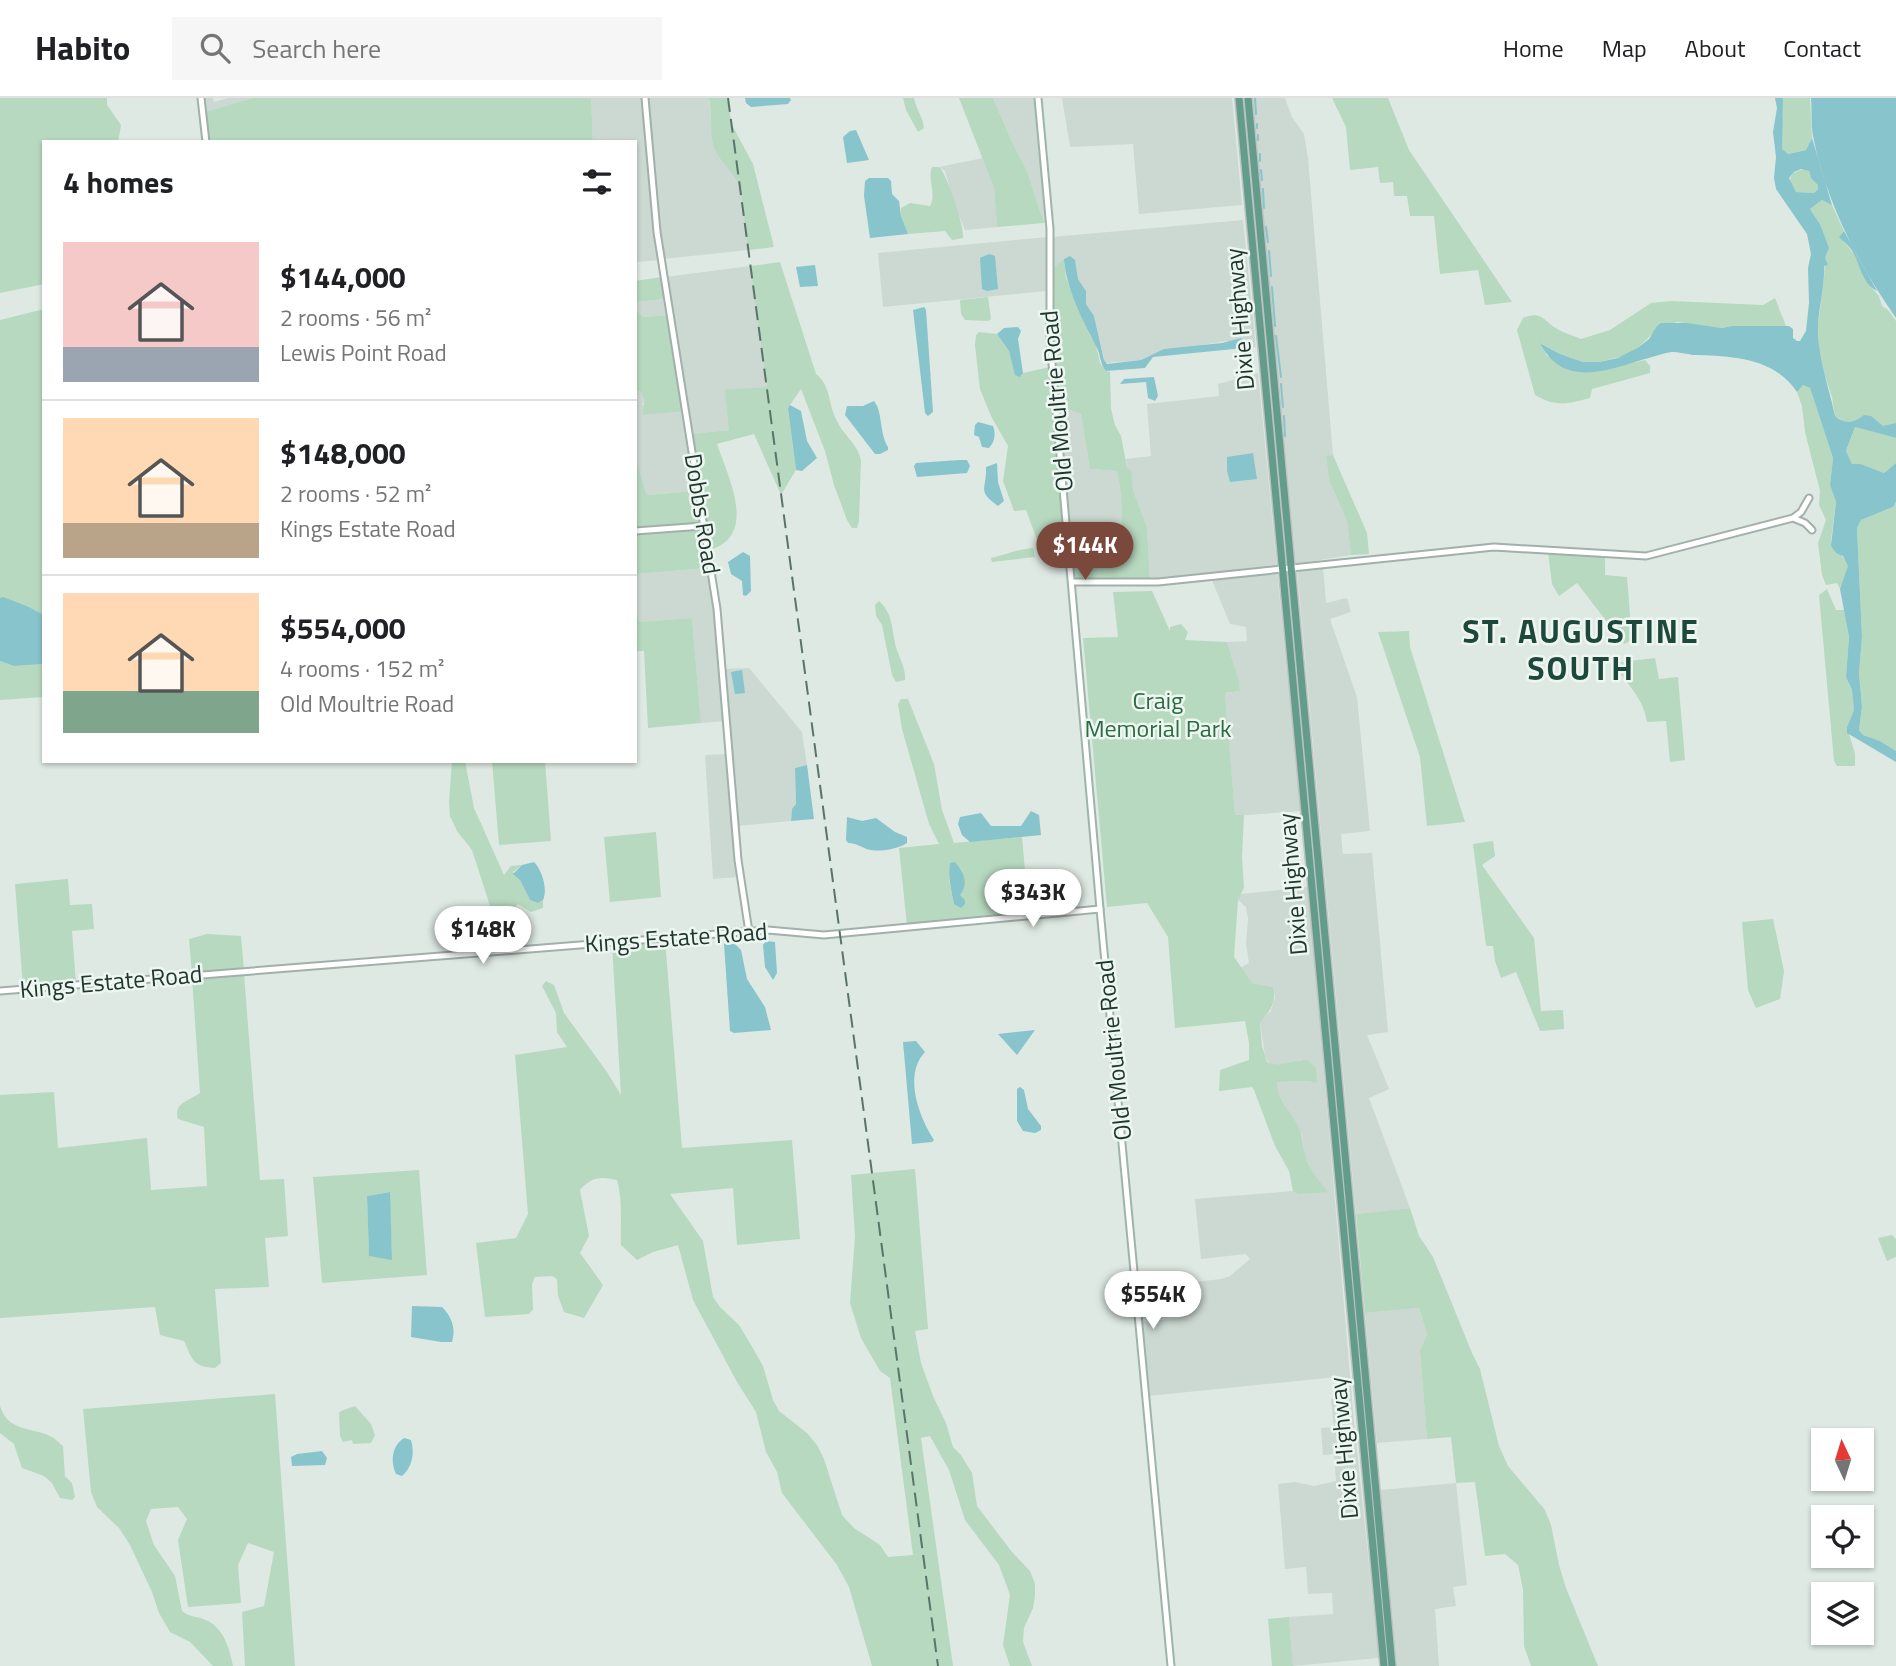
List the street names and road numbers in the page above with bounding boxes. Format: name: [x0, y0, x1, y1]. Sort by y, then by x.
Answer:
street label: Dixie Highway: [1215, 246, 1263, 392]
street label: Old Moultrie Road: [1030, 309, 1082, 493]
street label: Dobbs Road: [676, 451, 730, 577]
street label: Dixie Highway: [1268, 811, 1316, 957]
street label: Kings Estate Road: [583, 913, 769, 961]
street label: Kings Estate Road: [18, 955, 204, 1007]
street label: Old Moultrie Road: [1086, 958, 1140, 1142]
street label: Dixie Highway: [1319, 1375, 1367, 1521]

